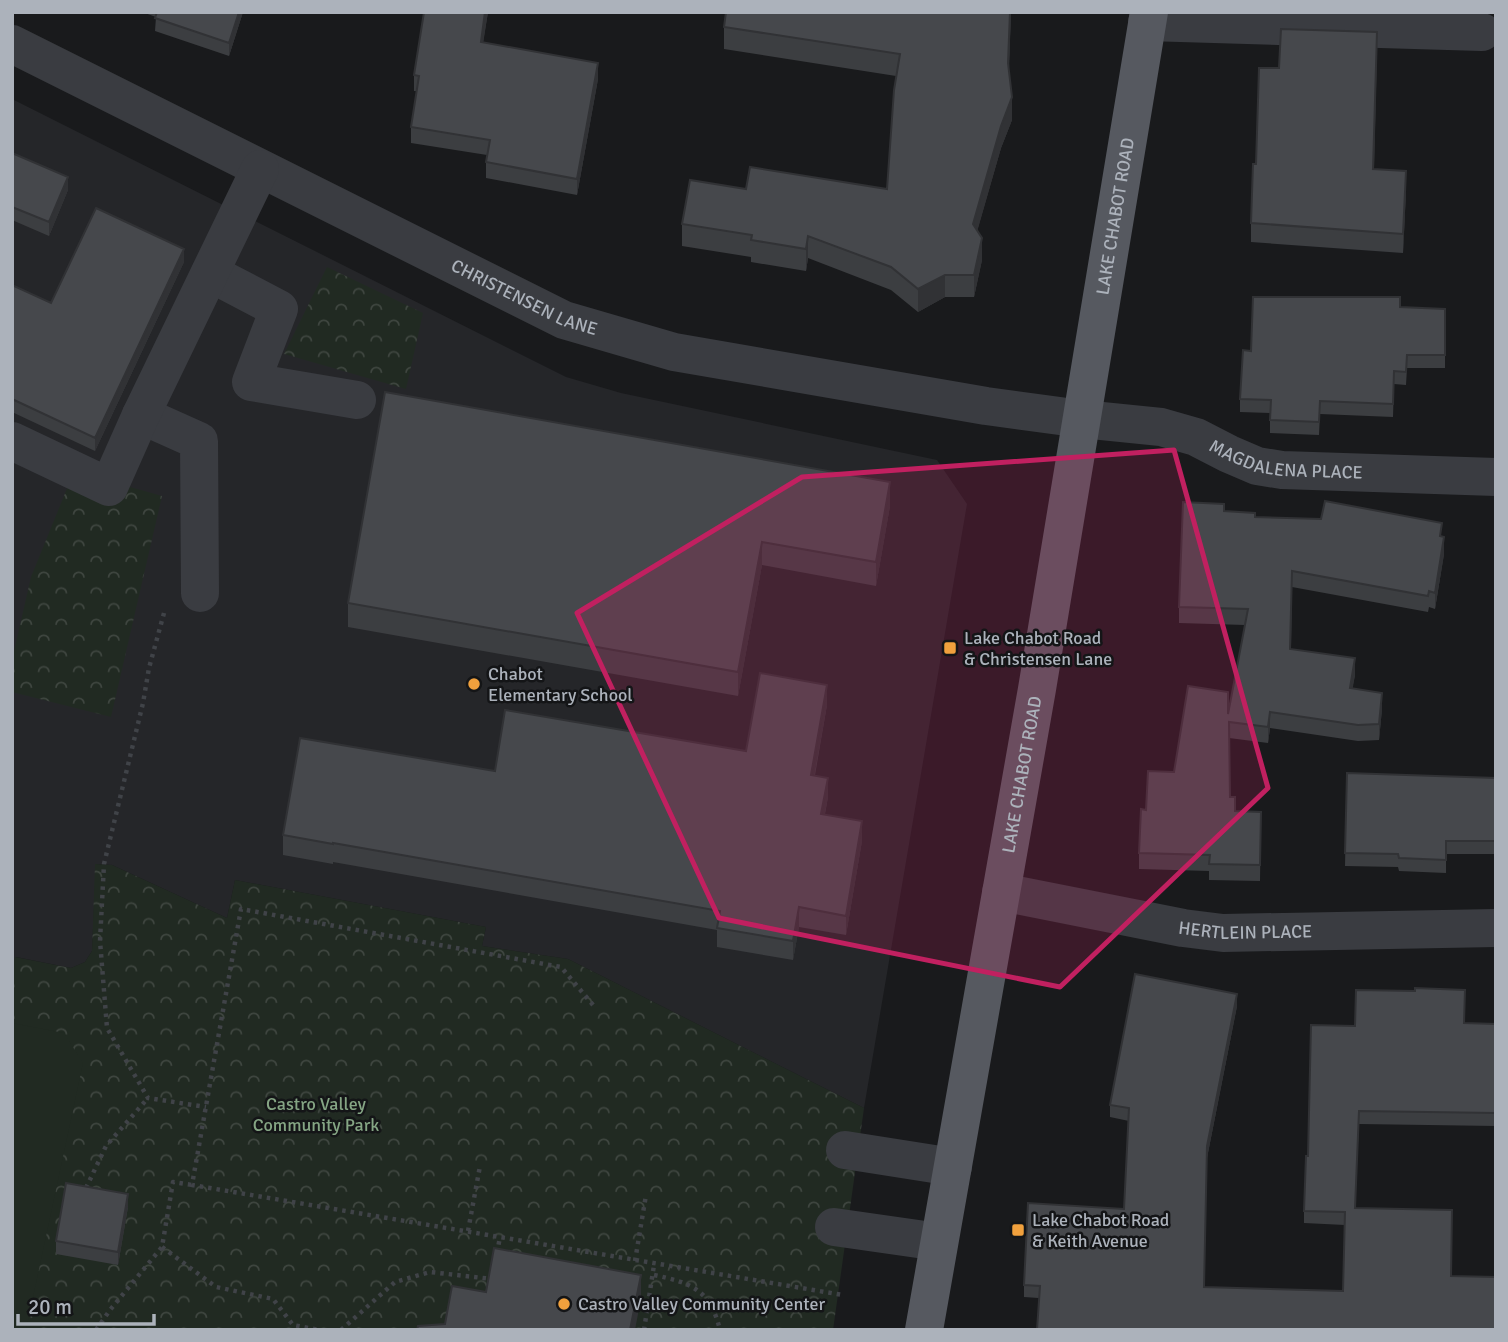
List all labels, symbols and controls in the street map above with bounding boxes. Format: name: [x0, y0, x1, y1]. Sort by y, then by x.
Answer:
street label: LAKE CHABOT ROAD: [1091, 136, 1139, 297]
street label: CHRISTENSEN LANE: [448, 254, 600, 340]
street label: MAGDALENA PLACE: [1205, 435, 1363, 484]
place label: Lake Chabot Road & Christensen Lane: [964, 627, 1112, 670]
marker: Lake Chabot Road & Christensen Lane: [942, 640, 958, 656]
place label: Chabot Elementary School: [488, 663, 633, 706]
marker: Chabot Elementary School: [466, 676, 482, 692]
street label: LAKE CHABOT ROAD: [997, 694, 1047, 855]
street label: HERTLEIN PLACE: [1177, 917, 1312, 944]
park label: Castro Valley Community Park: [253, 1093, 379, 1136]
place label: Lake Chabot Road & Keith Avenue: [1032, 1209, 1169, 1252]
marker: Lake Chabot Road & Keith Avenue: [1010, 1222, 1026, 1238]
scale bar: [18, 1282, 154, 1326]
place label: Castro Valley Community Center: [578, 1293, 825, 1315]
text: 20 m: [28, 1294, 72, 1320]
marker: Castro Valley Community Center: [556, 1296, 572, 1312]

